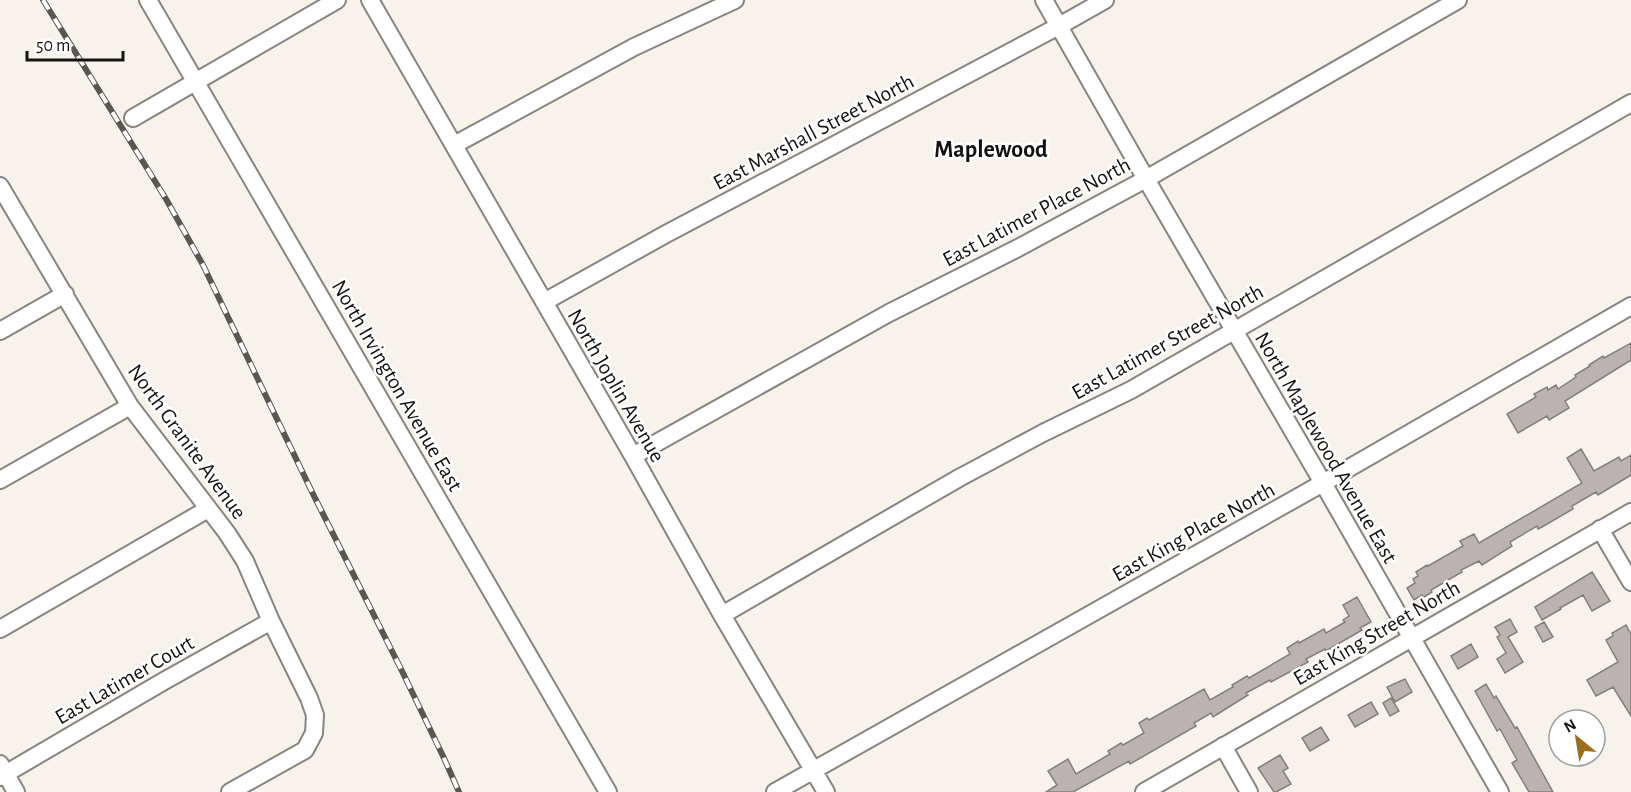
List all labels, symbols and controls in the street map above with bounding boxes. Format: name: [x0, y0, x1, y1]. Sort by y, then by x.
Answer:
scale bar: [27, 24, 123, 62]
text: 50 m: [36, 37, 70, 55]
street label: East Marshall Street North: [710, 70, 917, 194]
district label: Maplewood: [934, 138, 1048, 162]
street label: East Latimer Place North: [939, 153, 1134, 271]
street label: North Irvington Avenue East: [328, 276, 467, 495]
street label: East Latimer Street North: [1068, 280, 1267, 404]
street label: North Joplin Avenue: [563, 305, 669, 466]
street label: North Maplewood Avenue East: [1251, 328, 1401, 567]
street label: North Granite Avenue: [124, 360, 251, 523]
street label: East King Place North: [1108, 478, 1278, 586]
street label: East King Street North: [1289, 576, 1464, 689]
street label: East Latimer Court: [51, 631, 198, 728]
north arrow: [1547, 708, 1607, 768]
text: N: [1561, 716, 1579, 736]

